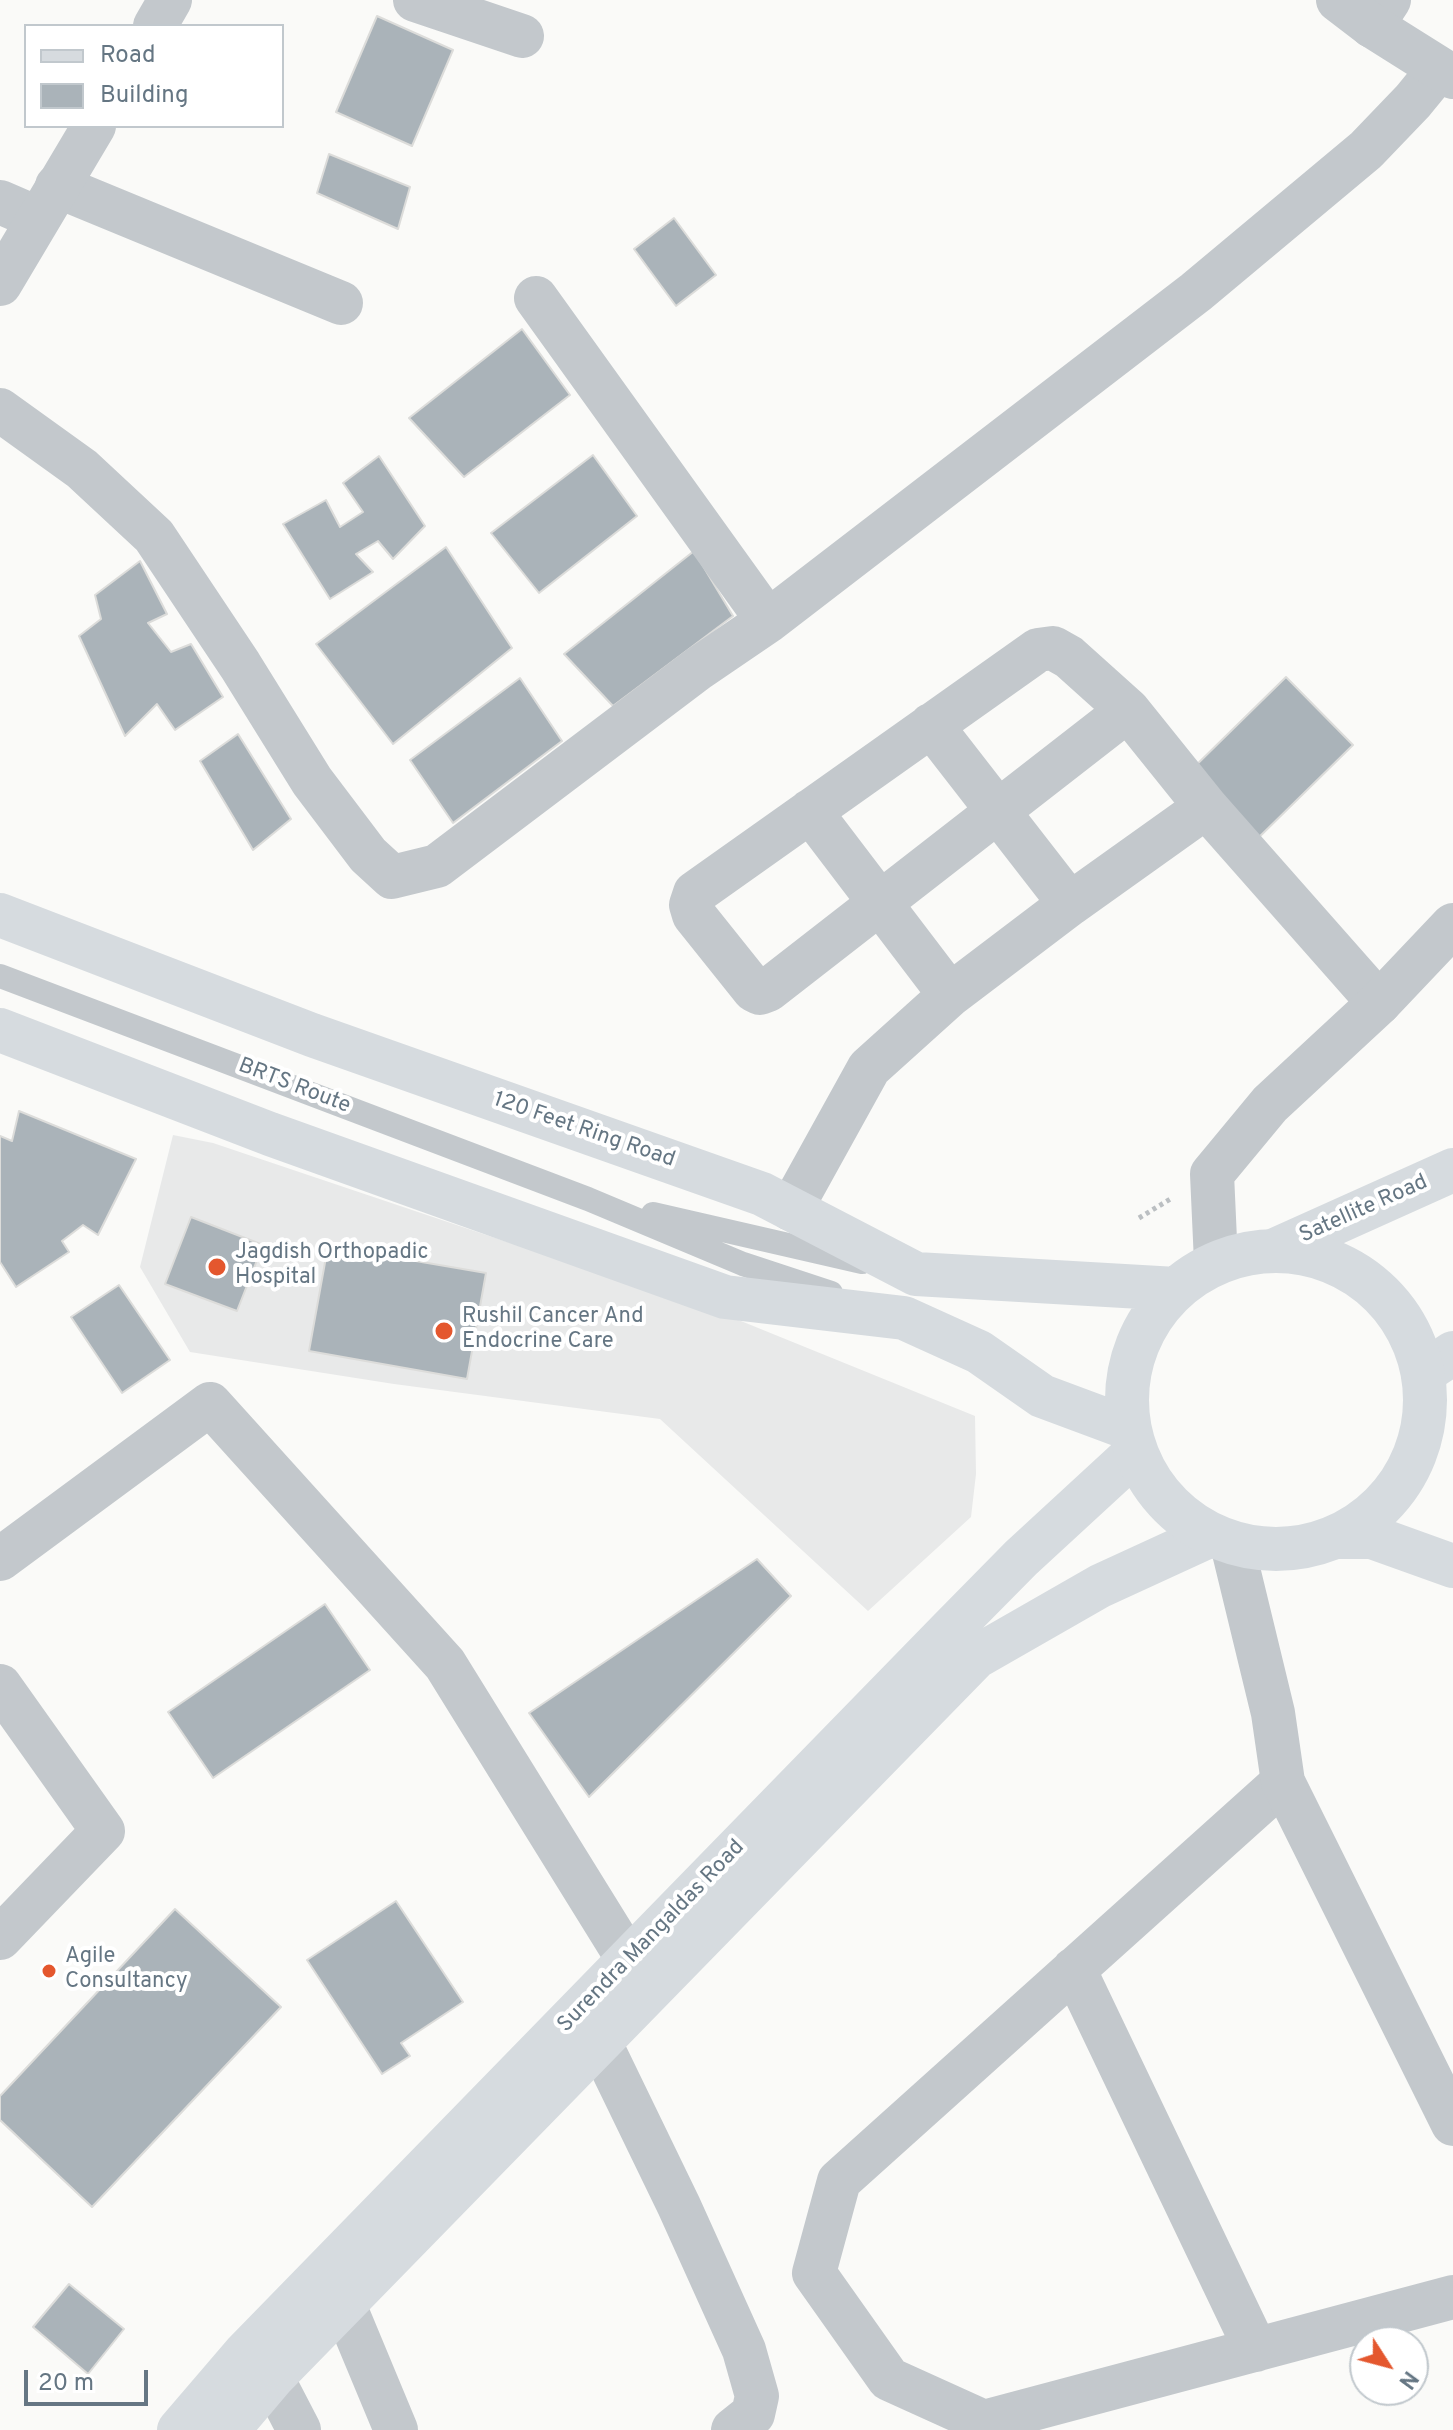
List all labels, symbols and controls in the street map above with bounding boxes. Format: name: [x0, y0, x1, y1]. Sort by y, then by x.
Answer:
legend: [24, 24, 284, 128]
text: Road: [100, 41, 156, 71]
text: Building: [100, 81, 189, 111]
street label: BRTS Route: [234, 1054, 354, 1120]
street label: 120 Feet Ring Road: [490, 1088, 678, 1174]
street label: Satellite Road: [1296, 1170, 1432, 1250]
place label: Jagdish Orthopadic Hospital: [235, 1241, 428, 1292]
marker: Jagdish Orthopadic Hospital: [206, 1256, 228, 1278]
place label: Rushil Cancer And Endocrine Care: [462, 1305, 644, 1356]
marker: Rushil Cancer And Endocrine Care: [433, 1320, 455, 1342]
street label: Surendra Mangaldas Road: [553, 1835, 751, 2039]
place label: Agile Consultancy: [65, 1945, 188, 1996]
marker: Agile Consultancy: [40, 1962, 58, 1980]
north arrow: [1349, 2326, 1429, 2406]
scale bar: [28, 2354, 152, 2404]
text: N: [1392, 2365, 1423, 2394]
text: 20 m: [38, 2369, 94, 2399]

